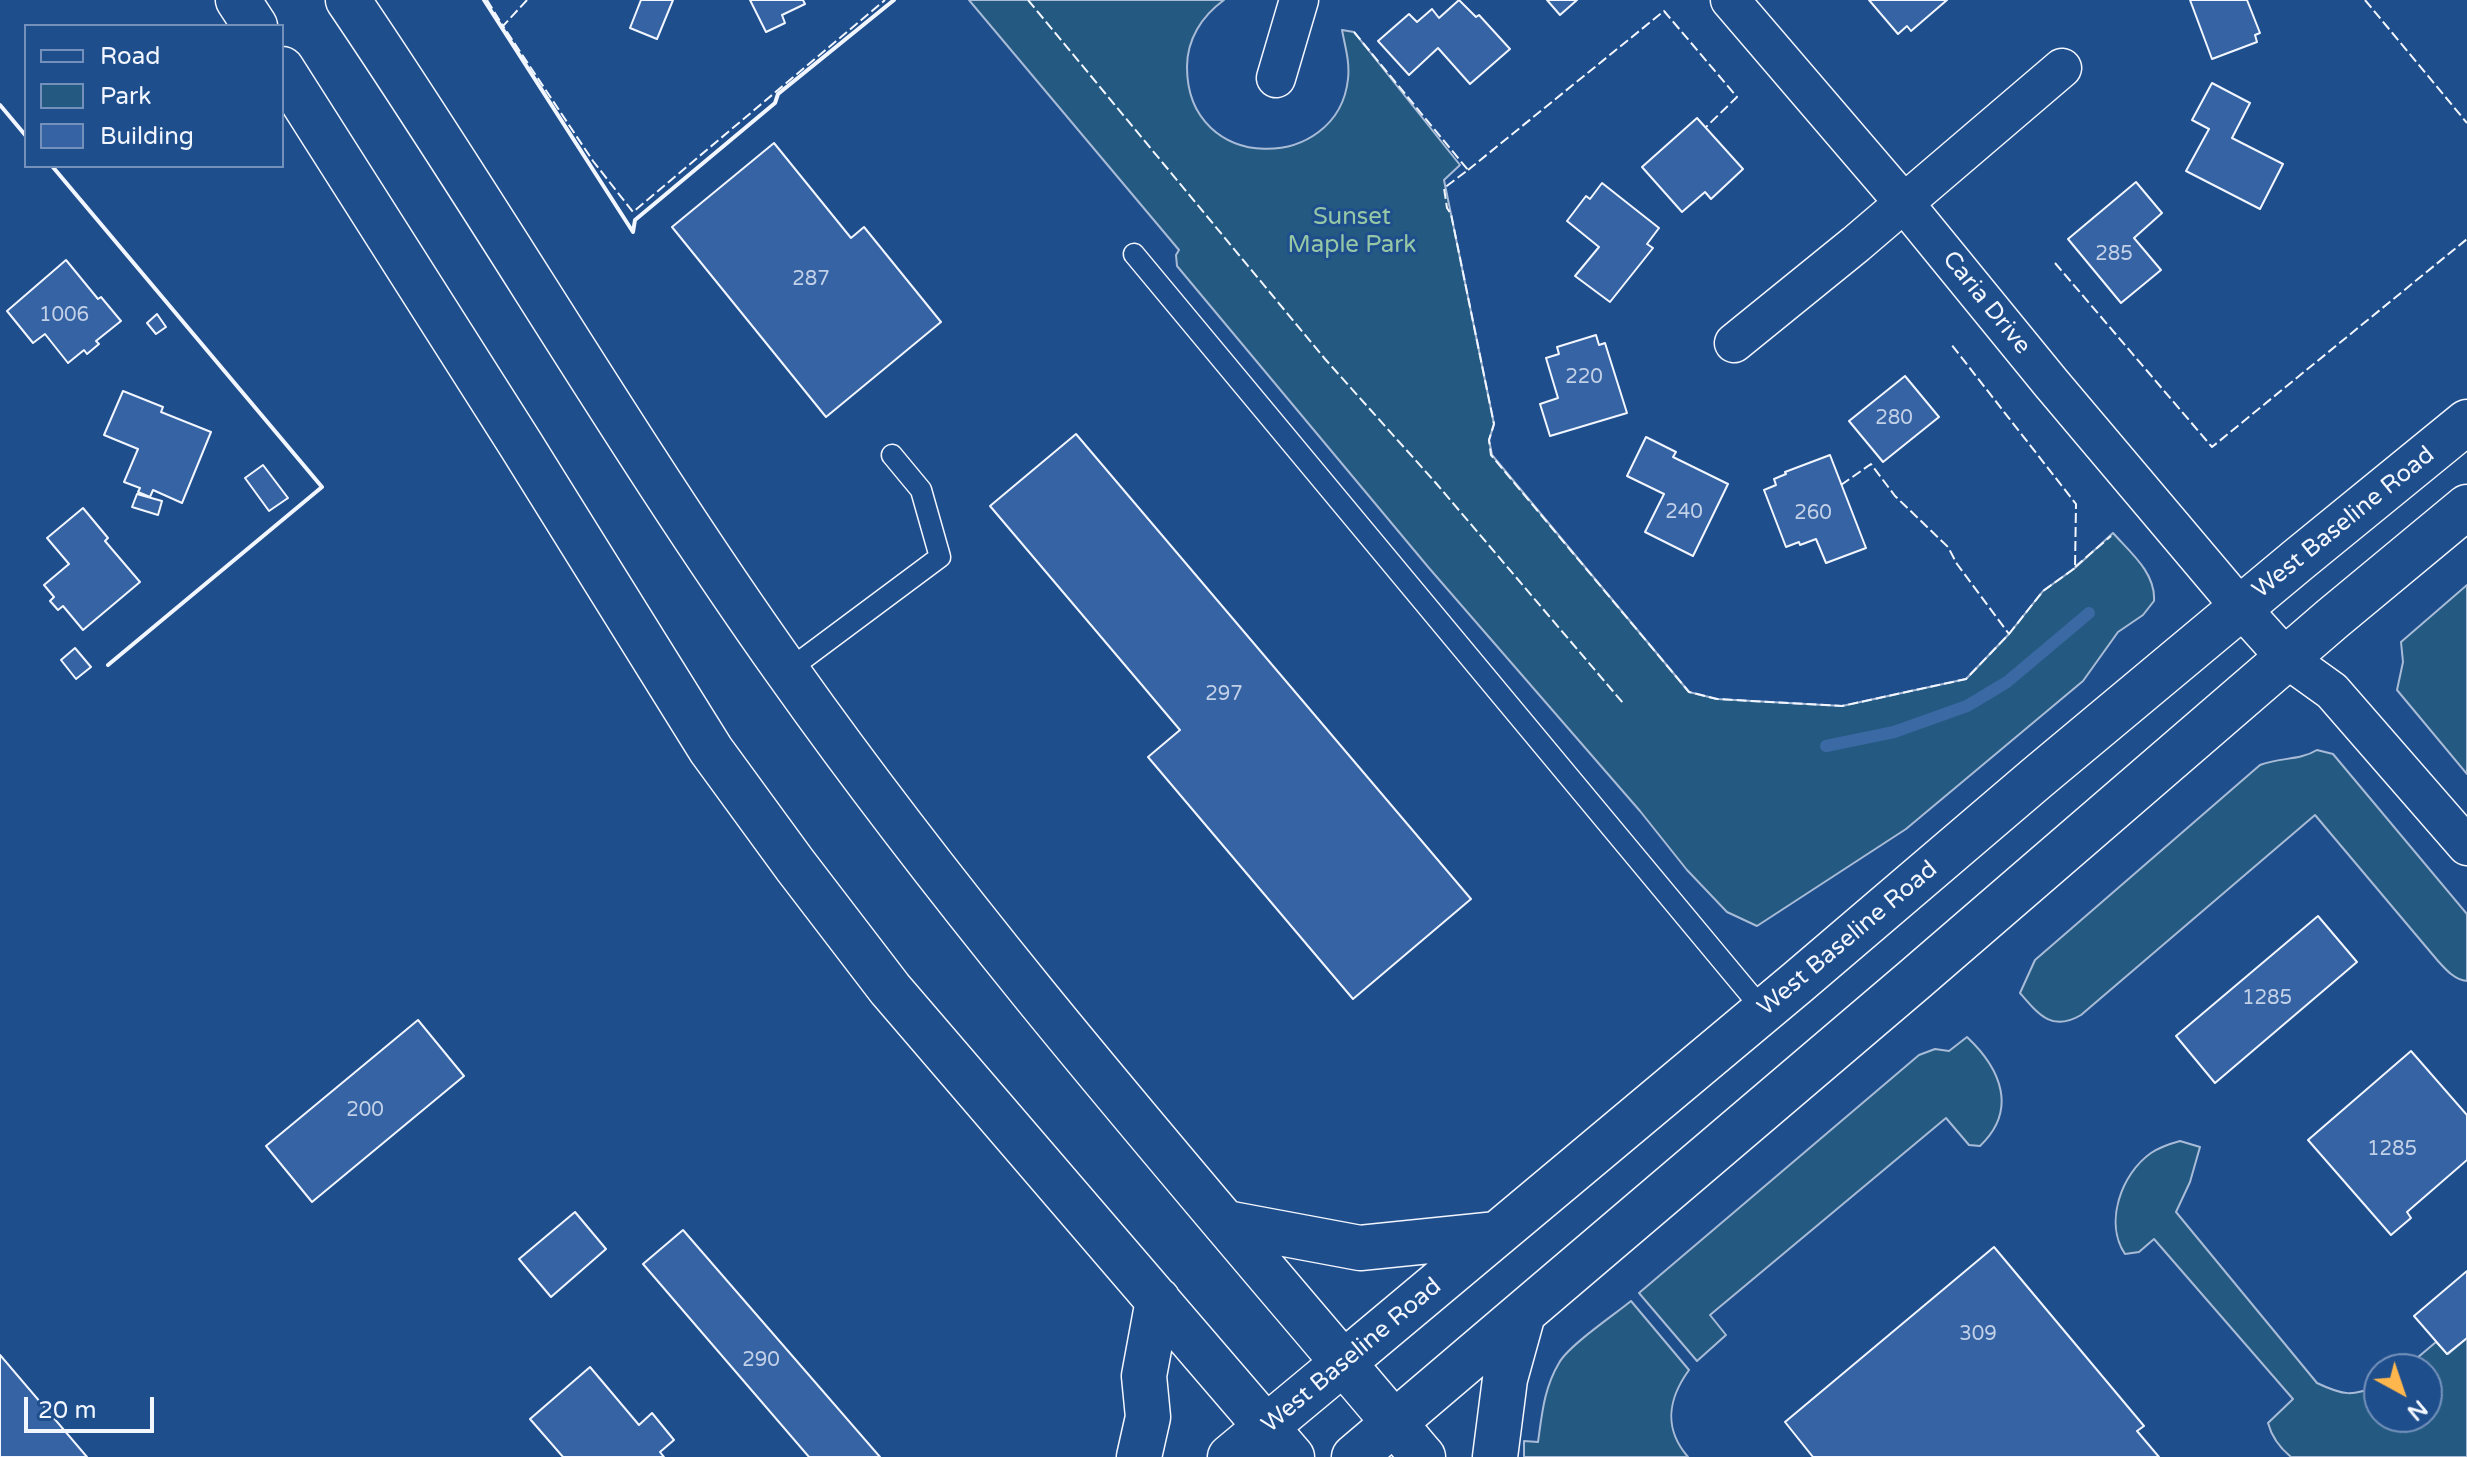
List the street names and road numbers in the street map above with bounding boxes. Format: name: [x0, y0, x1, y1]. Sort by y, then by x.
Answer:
street label: Caria Drive: [1936, 246, 2036, 360]
street label: West Baseline Road: [2247, 441, 2441, 605]
street label: West Baseline Road: [1752, 855, 1944, 1023]
street label: West Baseline Road: [1256, 1272, 1448, 1440]

